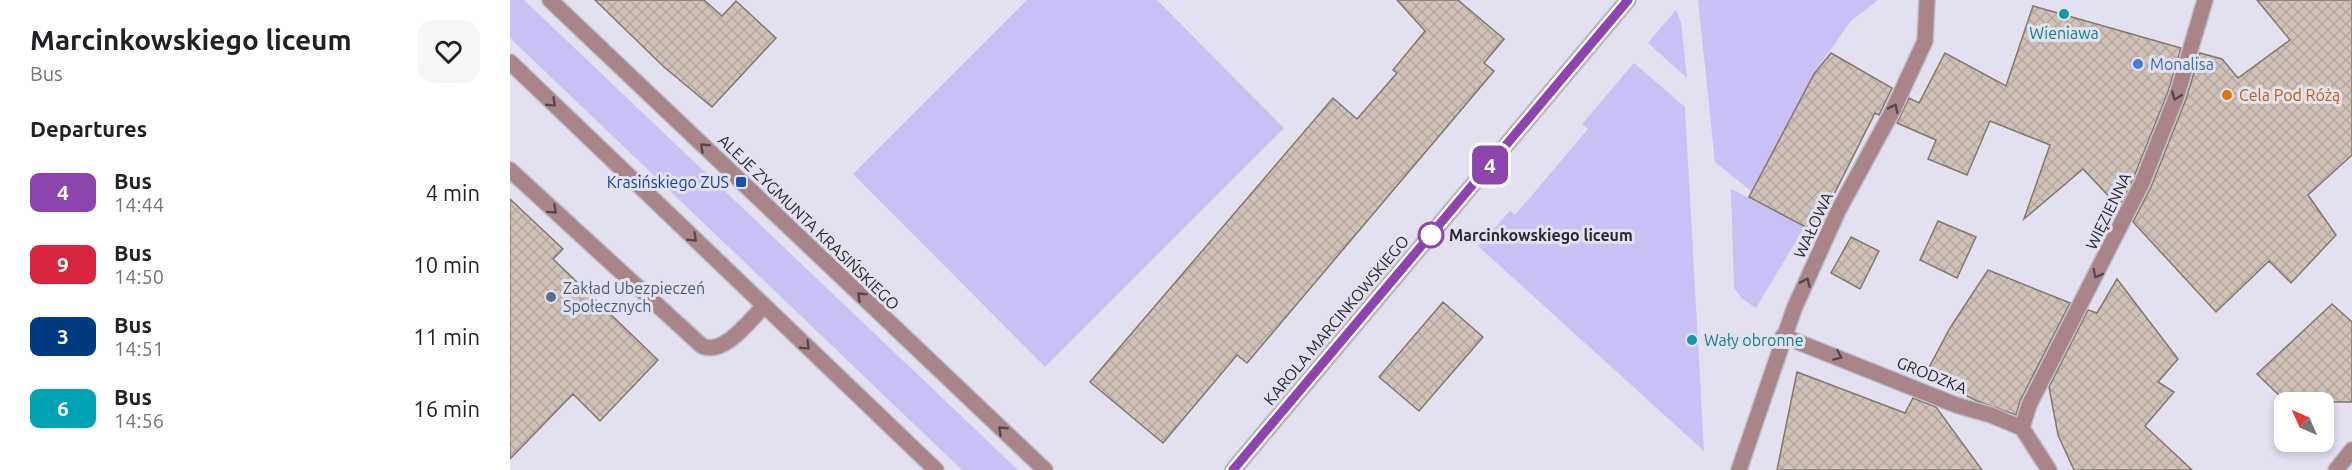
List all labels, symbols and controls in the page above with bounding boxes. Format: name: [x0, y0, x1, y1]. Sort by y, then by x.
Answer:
marker: Wieniawa: [2057, 7, 2071, 21]
button: heart: [417, 20, 480, 83]
text: Marcinkowskiego liceum: [30, 24, 352, 55]
place label: Wieniawa: [2029, 24, 2099, 42]
place label: Monalisa: [2150, 55, 2214, 73]
marker: Monalisa: [2131, 57, 2145, 71]
text: Bus: [30, 62, 63, 85]
place label: Cela Pod Różą: [2239, 86, 2340, 104]
marker: Cela Pod Różą: [2220, 88, 2234, 102]
one-way arrow: [2170, 90, 2183, 101]
one-way arrow: [546, 96, 556, 107]
one-way arrow: [1887, 104, 1898, 115]
text: Departures: [30, 116, 147, 141]
street label: ALEJE ZYGMUNTA KRASIŃSKIEGO: [715, 129, 904, 313]
one-way arrow: [700, 143, 711, 154]
line badge: 4: [1470, 146, 1510, 184]
text: 4: [1484, 153, 1496, 177]
text: Bus: [114, 168, 152, 193]
street label: WIĘZIENNA: [2082, 169, 2135, 252]
place label: Krasińskiego ZUS: [607, 173, 729, 191]
marker: Krasińskiego ZUS: [734, 175, 748, 189]
text: 4: [57, 180, 69, 204]
text: 4 min: [426, 180, 480, 205]
street label: WAŁOWA: [1790, 189, 1836, 261]
text: 14:44: [114, 193, 164, 216]
one-way arrow: [547, 203, 557, 214]
marker: Marcinkowskiego liceum: [1418, 222, 1444, 248]
place label: Marcinkowskiego liceum: [1449, 226, 1633, 244]
one-way arrow: [686, 231, 696, 242]
street label: KAROLA MARCINKOWSKIEGO: [1260, 232, 1412, 408]
text: Bus: [114, 240, 152, 265]
text: 9: [57, 252, 69, 276]
text: 10 min: [413, 252, 480, 277]
text: 14:50: [114, 265, 164, 288]
one-way arrow: [2093, 268, 2104, 279]
one-way arrow: [1799, 277, 1811, 288]
place label: Zakład Ubezpieczeń Społecznych: [563, 279, 705, 315]
marker: Zakład Ubezpieczeń Społecznych: [544, 290, 558, 304]
one-way arrow: [857, 292, 868, 303]
text: Bus: [114, 312, 152, 337]
text: 3: [57, 324, 69, 348]
text: 11 min: [413, 324, 480, 349]
place label: Wały obronne: [1704, 331, 1804, 349]
marker: Wały obronne: [1685, 333, 1699, 347]
text: 14:51: [114, 337, 164, 360]
one-way arrow: [799, 339, 810, 350]
one-way arrow: [1832, 349, 1843, 361]
street label: GRODZKA: [1894, 353, 1970, 397]
text: Bus: [114, 384, 152, 409]
north arrow: [2274, 392, 2334, 452]
map controls: [2274, 392, 2334, 452]
text: 6: [57, 396, 69, 420]
text: 16 min: [413, 396, 480, 421]
text: 14:56: [114, 409, 164, 432]
one-way arrow: [998, 426, 1009, 437]

